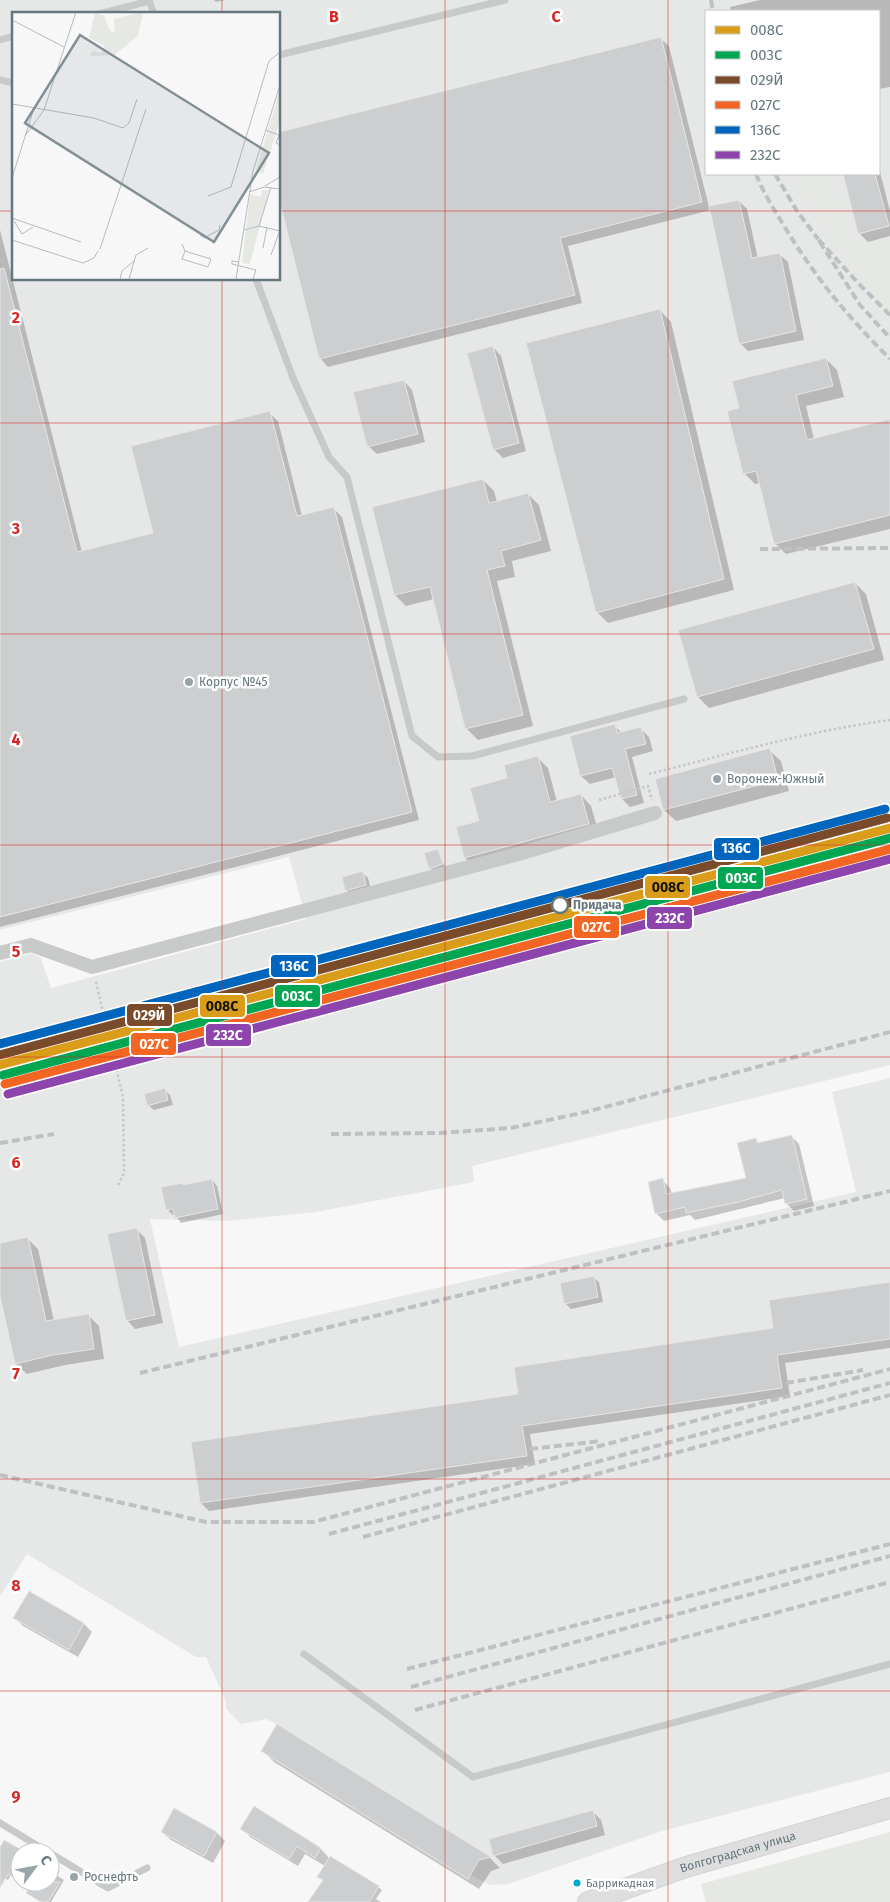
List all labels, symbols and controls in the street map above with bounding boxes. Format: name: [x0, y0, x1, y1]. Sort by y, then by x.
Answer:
text: B: [329, 7, 339, 26]
text: C: [551, 7, 561, 26]
legend: [705, 10, 880, 175]
inset map: [12, 12, 280, 280]
text: 008С: [750, 21, 784, 39]
text: 003С: [750, 46, 783, 64]
text: 029Й: [750, 71, 784, 89]
text: 027С: [750, 96, 781, 114]
text: 136С: [750, 121, 781, 139]
text: 232C: [750, 146, 781, 164]
text: 2: [12, 308, 20, 327]
text: 3: [11, 519, 20, 538]
place label: Корпус №45: [199, 675, 268, 689]
marker: Корпус №45: [183, 676, 195, 688]
text: 4: [11, 730, 21, 749]
place label: Воронеж-Южный: [727, 772, 824, 786]
marker: Воронеж-Южный: [711, 773, 723, 785]
line badge: 136С: [713, 837, 760, 861]
text: 136С: [721, 840, 751, 857]
line badge: 003С: [717, 866, 764, 890]
text: 003С: [725, 870, 757, 887]
line badge: 008С: [644, 875, 691, 899]
text: 008С: [652, 879, 684, 896]
marker: Придача: [551, 896, 569, 914]
place label: Придача: [573, 898, 622, 912]
line badge: 232C: [646, 906, 693, 930]
text: 232C: [655, 910, 685, 927]
line badge: 027С: [573, 915, 620, 939]
text: 027С: [581, 919, 611, 936]
text: 5: [12, 942, 21, 961]
line badge: 136С: [270, 954, 317, 978]
text: 136С: [279, 958, 309, 975]
line badge: 003С: [274, 984, 321, 1008]
text: 003С: [281, 988, 313, 1005]
line badge: 008С: [199, 994, 246, 1018]
text: 008С: [206, 998, 238, 1015]
line badge: 029Й: [126, 1003, 173, 1027]
text: 029Й: [133, 1006, 165, 1024]
line badge: 232C: [205, 1023, 252, 1047]
text: 232C: [213, 1027, 243, 1044]
line badge: 027С: [130, 1032, 177, 1056]
text: 027С: [139, 1036, 169, 1053]
text: 6: [11, 1153, 21, 1172]
text: 7: [12, 1364, 20, 1383]
text: 8: [11, 1576, 21, 1595]
text: 9: [12, 1787, 21, 1806]
street label: Волгоградская улица: [678, 1829, 797, 1876]
north arrow: [10, 1842, 60, 1892]
text: С: [36, 1852, 55, 1868]
place label: Роснефть: [84, 1870, 138, 1884]
marker: Роснефть: [68, 1871, 80, 1883]
place label: Баррикадная: [586, 1877, 654, 1890]
marker: Баррикадная: [572, 1878, 582, 1888]

